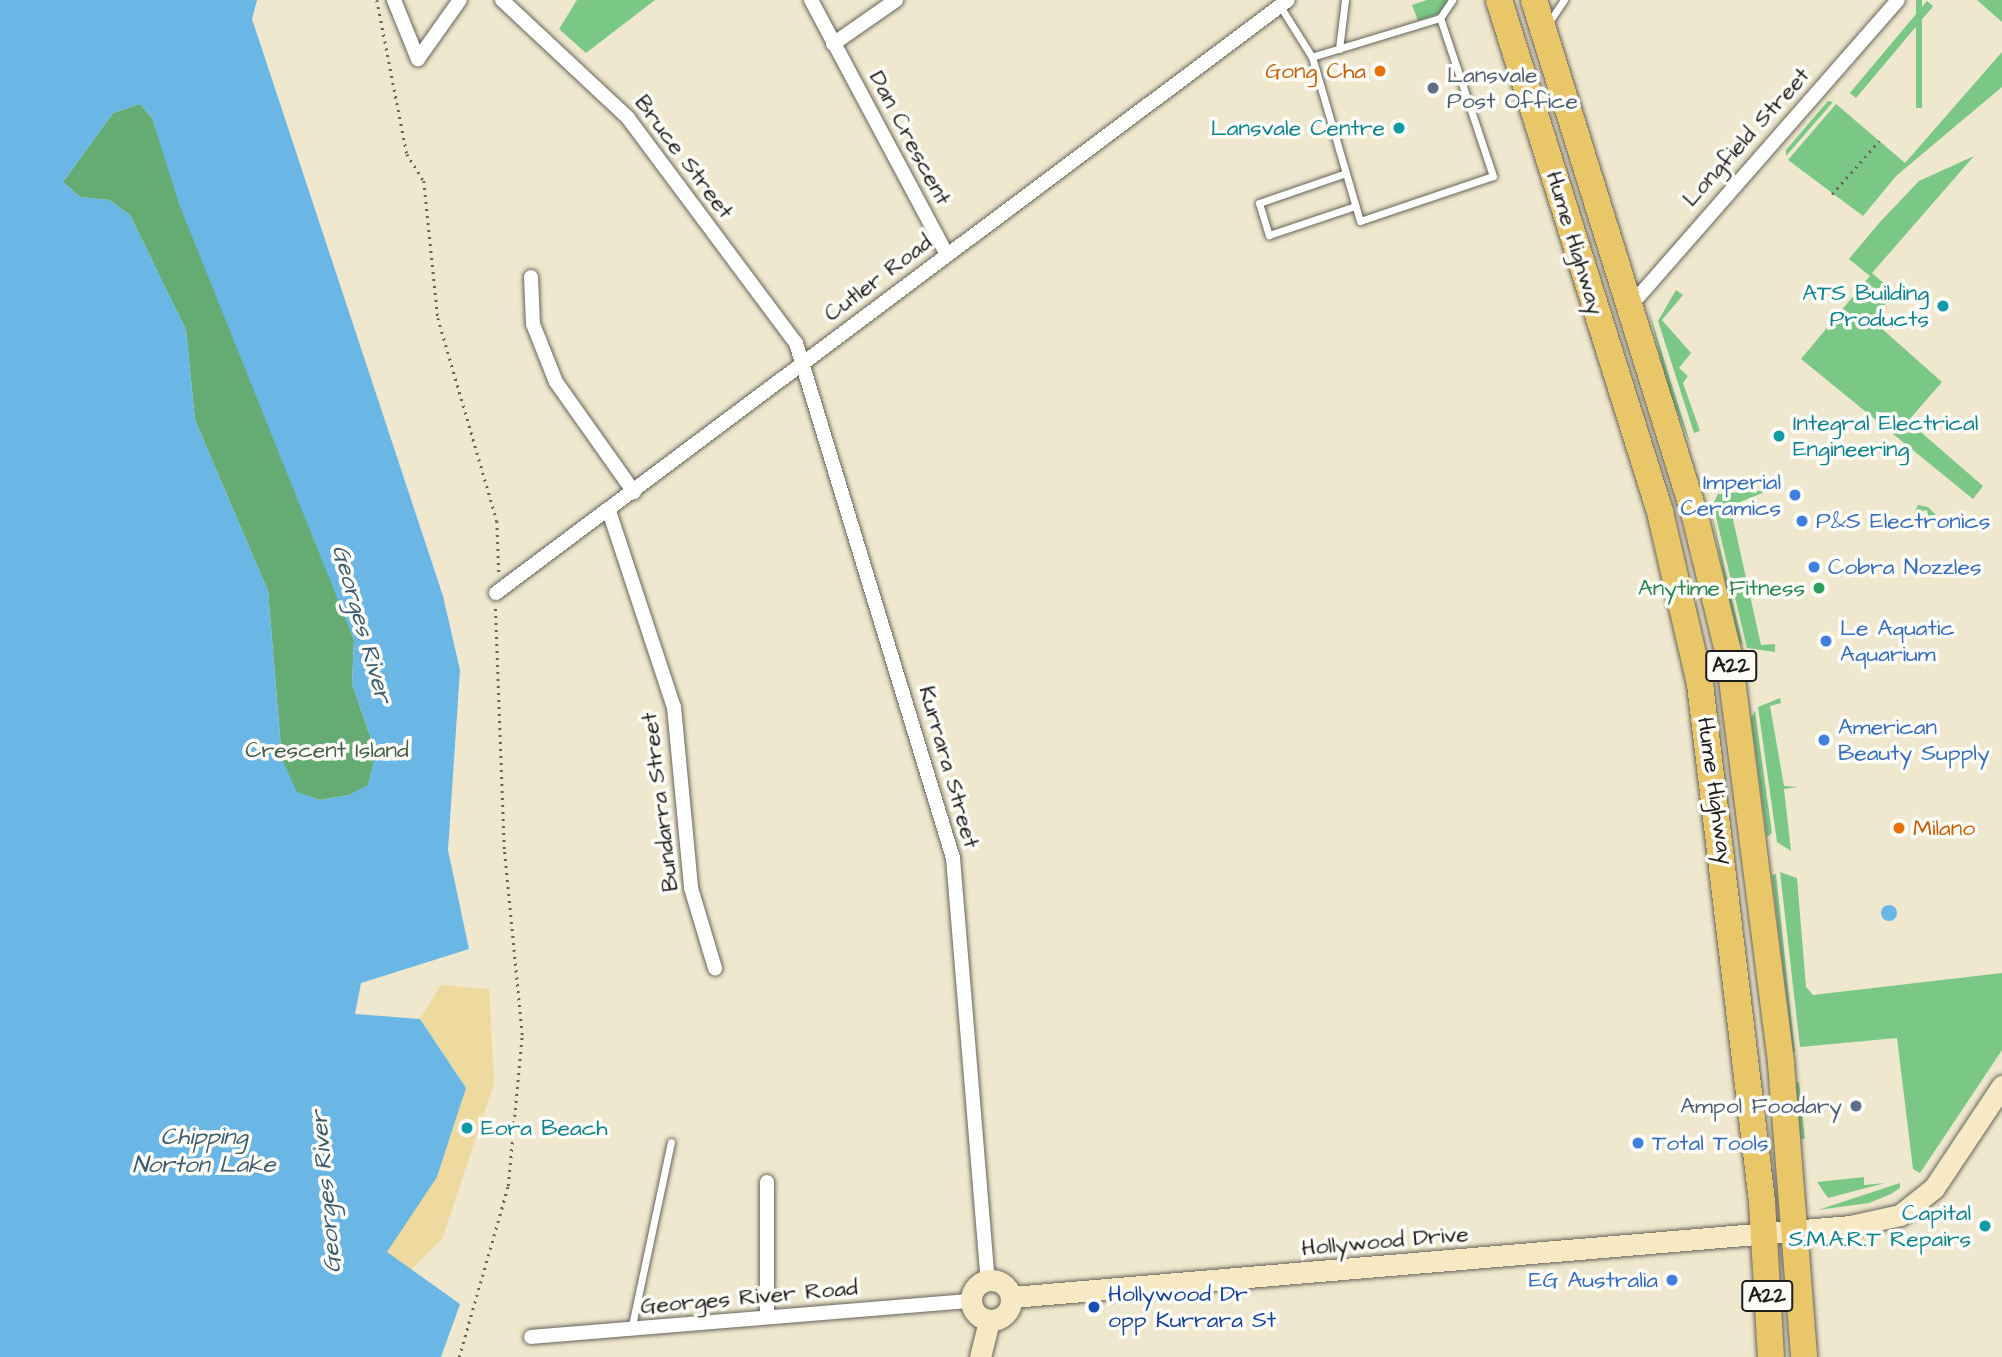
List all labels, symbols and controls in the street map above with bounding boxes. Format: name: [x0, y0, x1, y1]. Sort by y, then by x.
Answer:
place label: Gong Cha: [1265, 57, 1366, 85]
place label: Lansvale Post Office: [1447, 61, 1578, 115]
street label: Longfield Street: [1676, 62, 1816, 212]
marker: Gong Cha: [1372, 63, 1388, 79]
street label: Dan Crescent: [863, 66, 957, 210]
marker: Lansvale Post Office: [1425, 80, 1441, 96]
street label: Bruce Street: [628, 90, 740, 224]
place label: Lansvale Centre: [1211, 114, 1385, 142]
marker: Lansvale Centre: [1391, 120, 1407, 136]
street label: Hume Highway: [1540, 168, 1610, 318]
street label: Cutler Road: [819, 228, 937, 328]
place label: ATS Building Products: [1802, 279, 1929, 333]
marker: ATS Building Products: [1935, 298, 1951, 314]
place label: Integral Electrical Engineering: [1793, 409, 1978, 463]
marker: Integral Electrical Engineering: [1771, 428, 1787, 444]
place label: Imperial Ceramics: [1680, 468, 1781, 522]
marker: Imperial Ceramics: [1787, 487, 1803, 503]
place label: P&S Electronics: [1816, 507, 1990, 535]
marker: P&S Electronics: [1794, 513, 1810, 529]
water label: Georges River: [325, 542, 397, 706]
place label: Cobra Nozzles: [1828, 553, 1981, 581]
marker: Cobra Nozzles: [1806, 559, 1822, 575]
place label: Anytime Fitness: [1638, 574, 1805, 602]
marker: Anytime Fitness: [1811, 580, 1827, 596]
place label: Le Aquatic Aquarium: [1840, 614, 1955, 668]
marker: Le Aquatic Aquarium: [1818, 633, 1834, 649]
road number: A22: [1705, 648, 1757, 684]
street label: Kurrara Street: [913, 683, 985, 851]
street label: Bundarra Street: [635, 711, 685, 893]
place label: American Beauty Supply: [1838, 713, 1990, 767]
street label: Hume Highway: [1691, 715, 1739, 867]
marker: American Beauty Supply: [1816, 732, 1832, 748]
park label: Crescent Island: [245, 736, 409, 764]
place label: Milano: [1913, 814, 1975, 842]
marker: Milano: [1891, 820, 1907, 836]
place label: Ampol Foodary: [1680, 1092, 1842, 1120]
marker: Ampol Foodary: [1848, 1098, 1864, 1114]
water label: Georges River: [306, 1110, 348, 1274]
place label: Eora Beach: [481, 1114, 608, 1142]
marker: Eora Beach: [459, 1120, 475, 1136]
water label: Chipping Norton Lake: [132, 1124, 276, 1180]
place label: Total Tools: [1652, 1129, 1768, 1157]
marker: Total Tools: [1630, 1135, 1646, 1151]
place label: Capital S.M.A.R.T Repairs: [1789, 1199, 1971, 1253]
marker: Capital S.M.A.R.T Repairs: [1977, 1218, 1993, 1234]
street label: Hollywood Drive: [1300, 1220, 1470, 1262]
place label: EG Australia: [1529, 1266, 1658, 1294]
marker: EG Australia: [1664, 1272, 1680, 1288]
street label: Georges River Road: [639, 1274, 859, 1320]
road number: A22: [1741, 1278, 1793, 1314]
place label: Hollywood Dr opp Kurrara St: [1108, 1280, 1276, 1334]
marker: Hollywood Dr opp Kurrara St: [1086, 1299, 1102, 1315]

